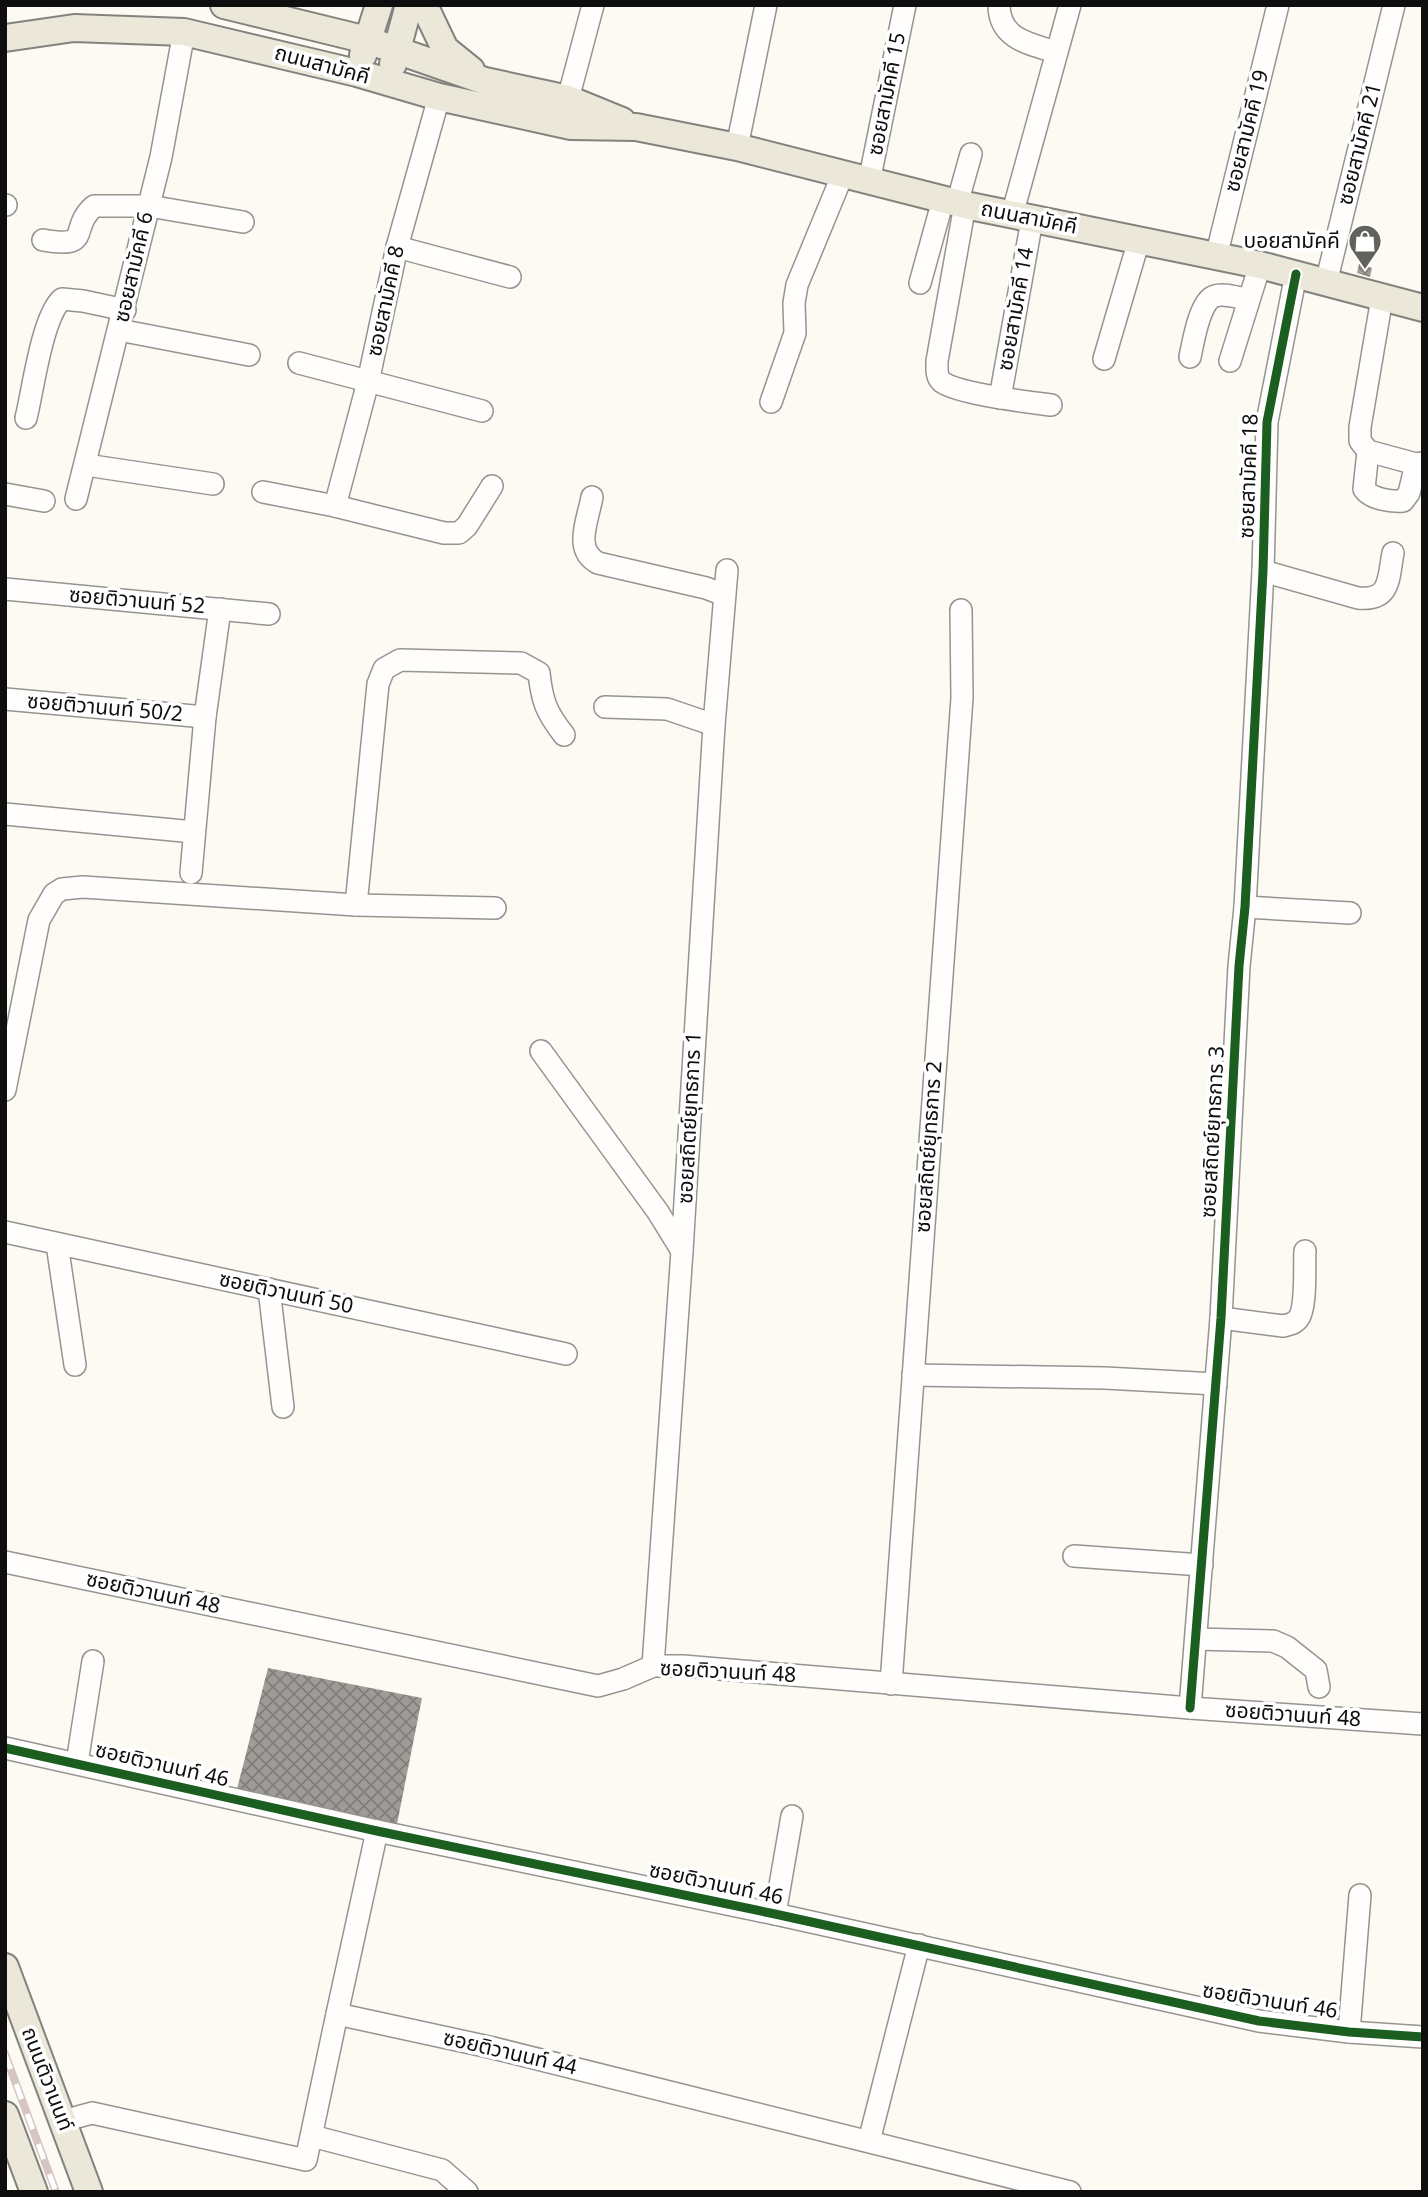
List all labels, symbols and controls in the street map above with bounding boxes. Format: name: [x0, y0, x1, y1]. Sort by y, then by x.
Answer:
street label: ซอยสามัคคี 15: [860, 30, 914, 158]
street label: ถนนสามัคคี: [271, 37, 373, 93]
street label: ซอยสามัคคี 19: [1217, 67, 1277, 195]
street label: ซอยสามัคคี 21: [1330, 80, 1390, 208]
street label: ถนนสามัคคี: [978, 193, 1080, 243]
street label: ซอยสามัคคี 6: [106, 209, 162, 325]
shop icon: บอยสามัคคี: [1346, 222, 1384, 271]
place label: บอยสามัคคี: [1244, 226, 1340, 257]
street label: ซอยสามัคคี 8: [359, 243, 413, 359]
street label: ซอยสามัคคี 14: [990, 245, 1042, 373]
street label: ซอยสามัคคี 18: [1231, 413, 1267, 539]
street label: ซอยติวานนท์ 52: [68, 580, 206, 622]
street label: ซอยติวานนท์ 50/2: [26, 686, 184, 730]
street label: ซอยสถิตย์ยุทธการ 1: [670, 1031, 710, 1205]
street label: ซอยสถิตย์ยุทธการ 3: [1193, 1045, 1233, 1219]
street label: ซอยสถิตย์ยุทธการ 2: [908, 1060, 950, 1234]
street label: ซอยติวานนท์ 50: [216, 1264, 356, 1322]
street label: ซอยติวานนท์ 48: [83, 1564, 223, 1622]
street label: ซอยติวานนท์ 48: [659, 1653, 797, 1691]
street label: ซอยติวานนท์ 48: [1224, 1695, 1362, 1735]
street label: ซอยติวานนท์ 46: [92, 1735, 232, 1795]
street label: ซอยติวานนท์ 46: [646, 1855, 786, 1913]
street label: ซอยติวานนท์ 46: [1200, 1975, 1340, 2027]
street label: ถนนติวานนท์: [13, 2022, 81, 2136]
street label: ซอยติวานนท์ 44: [440, 2023, 580, 2083]

